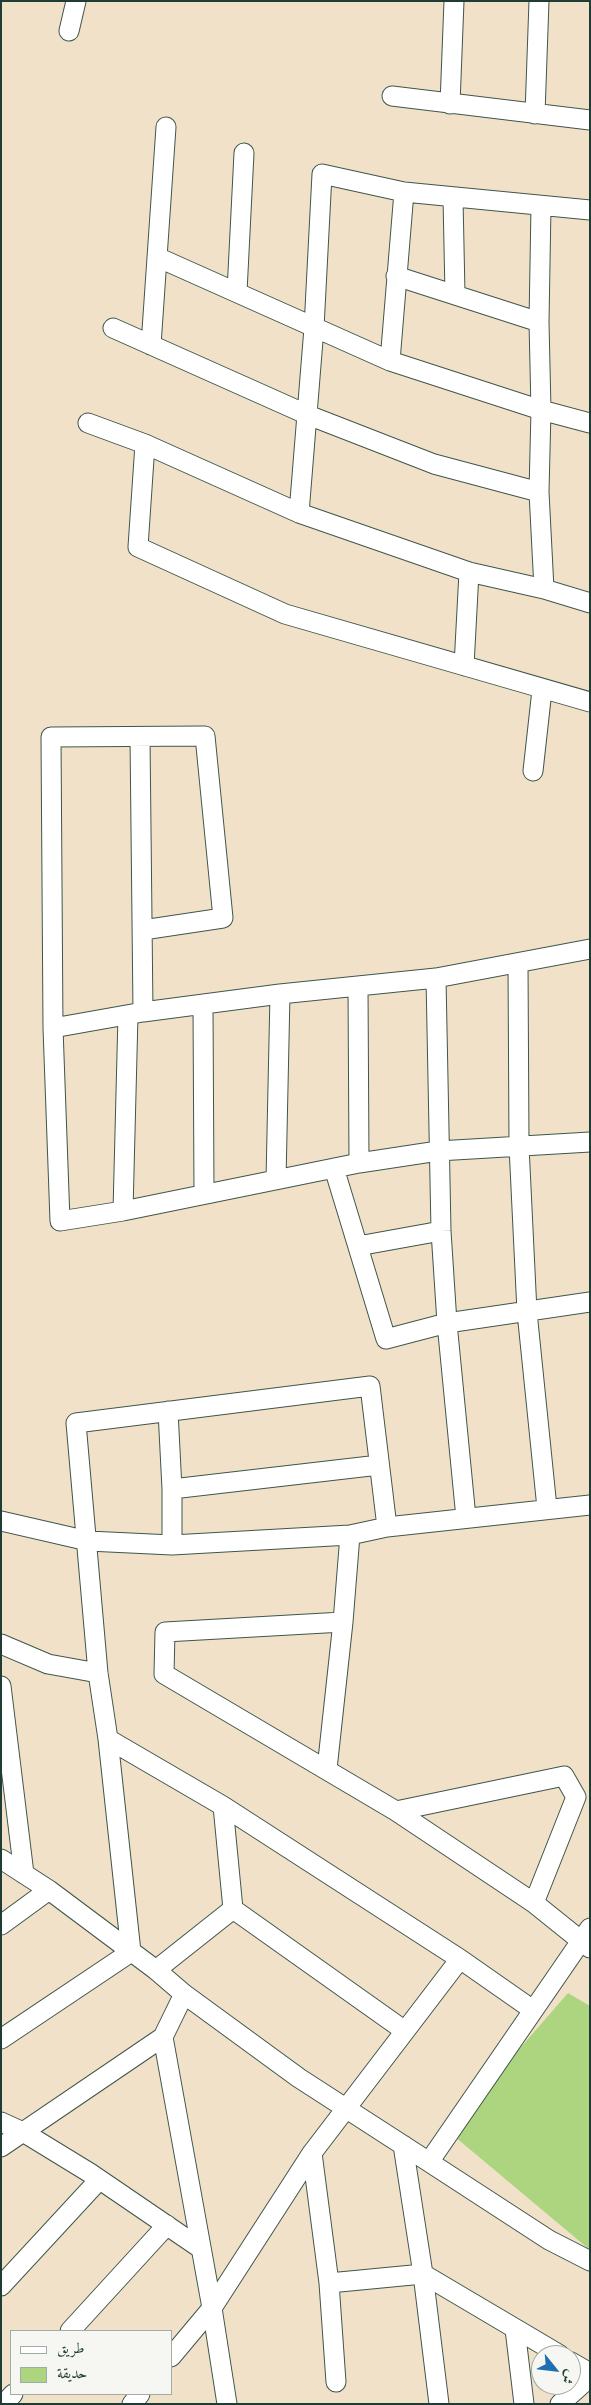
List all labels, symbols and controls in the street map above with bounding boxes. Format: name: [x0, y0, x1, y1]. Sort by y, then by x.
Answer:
legend: [10, 2330, 172, 2395]
text: طريق: [57, 2339, 84, 2358]
north arrow: [531, 2345, 581, 2395]
text: حديقة: [57, 2364, 87, 2383]
text: ش: [557, 2366, 579, 2387]

